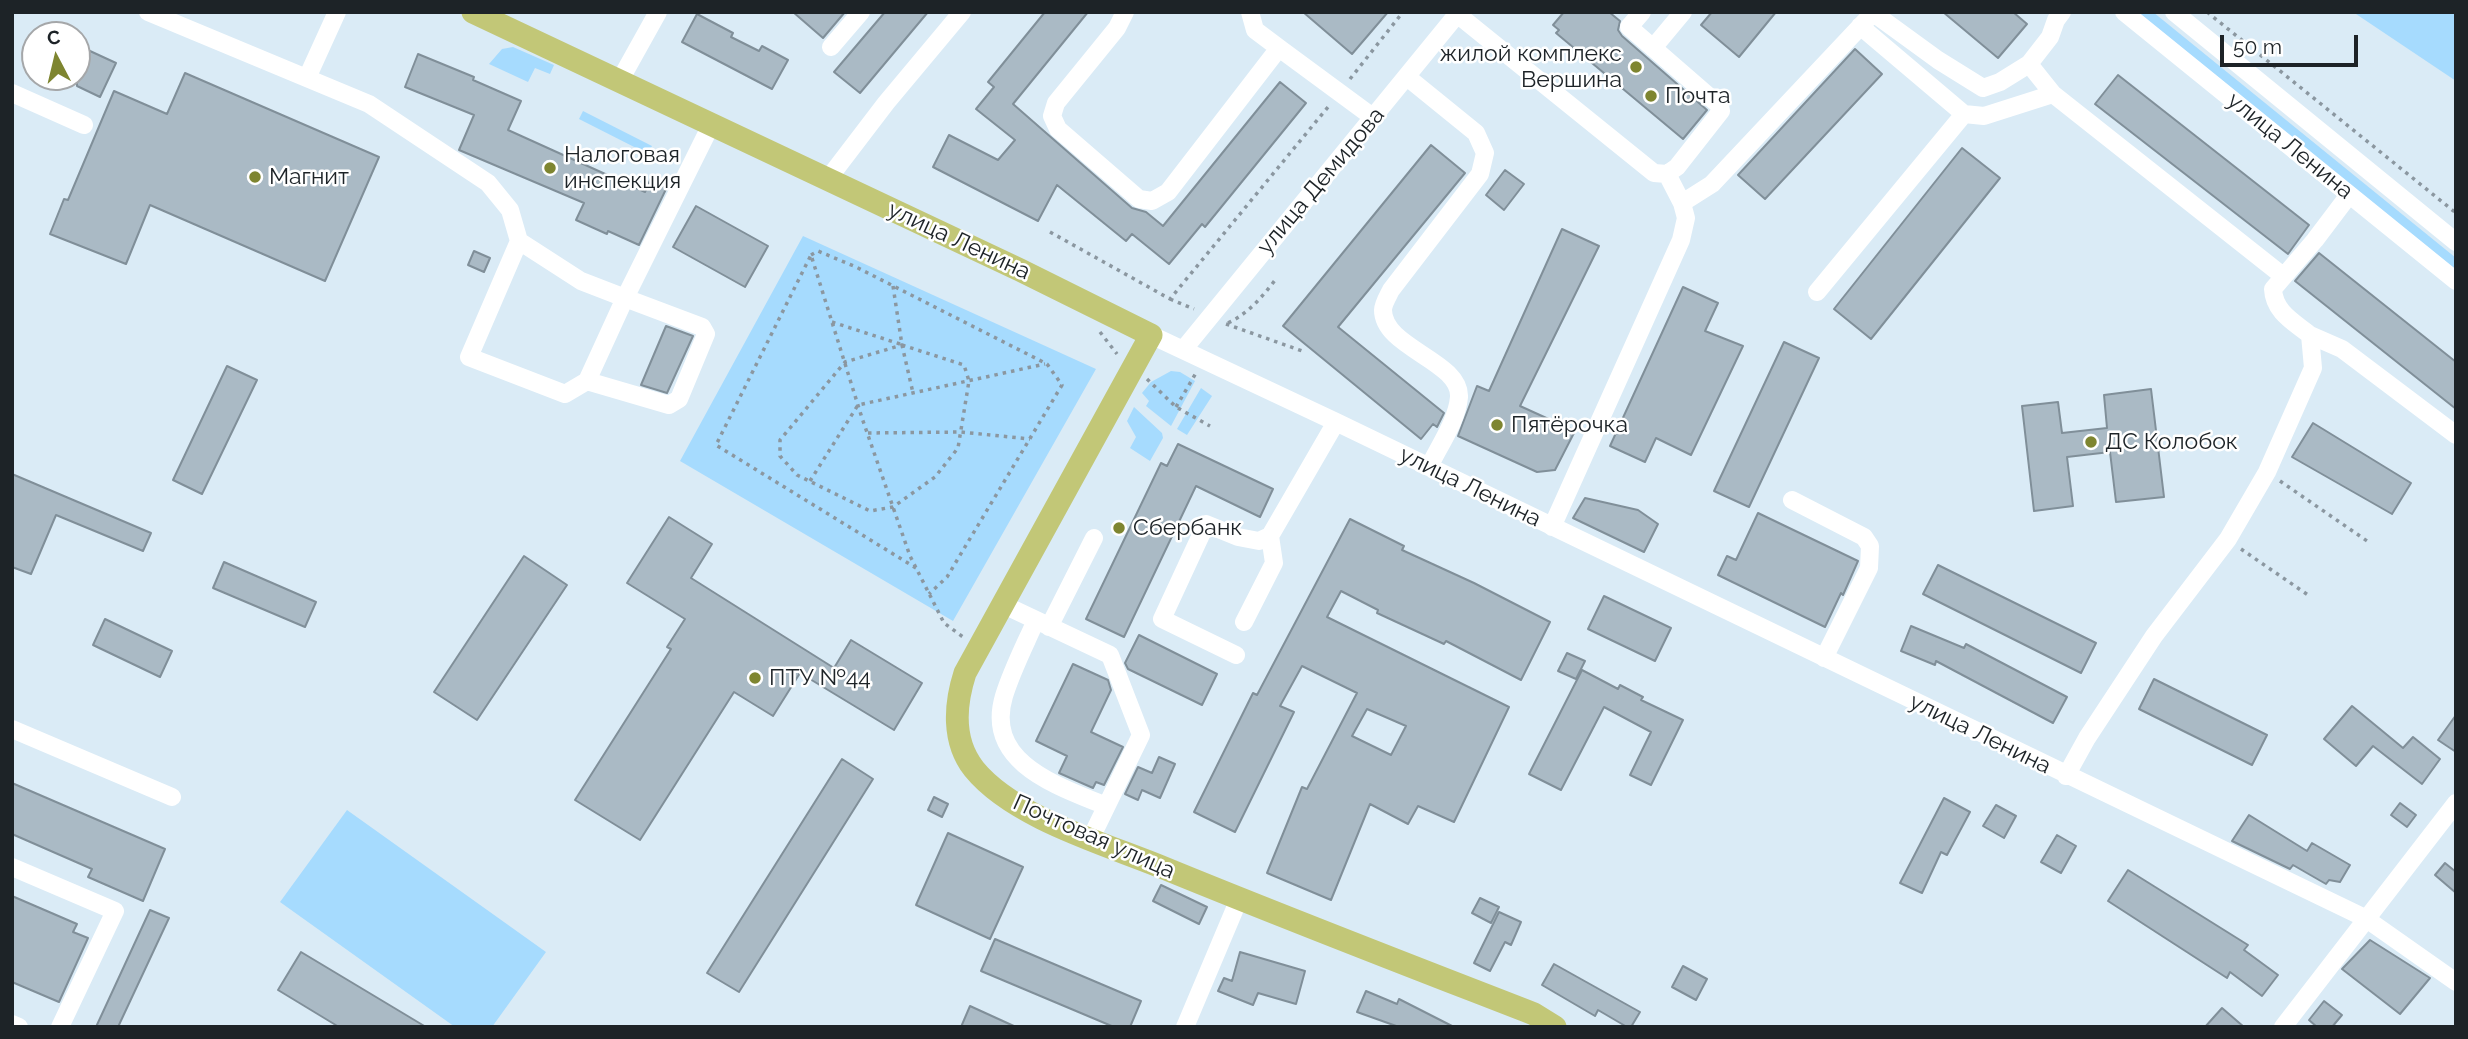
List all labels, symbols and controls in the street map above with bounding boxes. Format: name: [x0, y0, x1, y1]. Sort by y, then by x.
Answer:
north arrow: [21, 21, 91, 91]
scale bar: [2223, 21, 2361, 65]
text: С: [46, 25, 61, 49]
text: 50 m: [2233, 34, 2282, 59]
place label: жилой комплекс Вершина: [1439, 40, 1622, 94]
marker: жилой комплекс Вершина: [1628, 59, 1644, 75]
place label: Почта: [1665, 82, 1730, 110]
street label: улица Ленина: [2221, 87, 2359, 205]
marker: Почта: [1643, 88, 1659, 104]
street label: улица Демидова: [1252, 102, 1390, 260]
place label: Налоговая инспекция: [564, 141, 681, 195]
marker: Налоговая инспекция: [542, 160, 558, 176]
place label: Магнит: [269, 163, 349, 191]
marker: Магнит: [247, 169, 263, 185]
street label: улица Ленина: [883, 196, 1035, 286]
place label: Пятёрочка: [1511, 411, 1628, 439]
marker: Пятёрочка: [1489, 417, 1505, 433]
place label: ДС Колобок: [2105, 428, 2238, 456]
marker: ДС Колобок: [2083, 434, 2099, 450]
street label: улица Ленина: [1395, 441, 1545, 533]
place label: Сбербанк: [1133, 514, 1242, 542]
marker: Сбербанк: [1111, 520, 1127, 536]
place label: ПТУ №44: [769, 664, 871, 692]
marker: ПТУ №44: [747, 670, 763, 686]
street label: улица Ленина: [1905, 688, 2055, 780]
street label: Почтовая улица: [1009, 789, 1179, 885]

